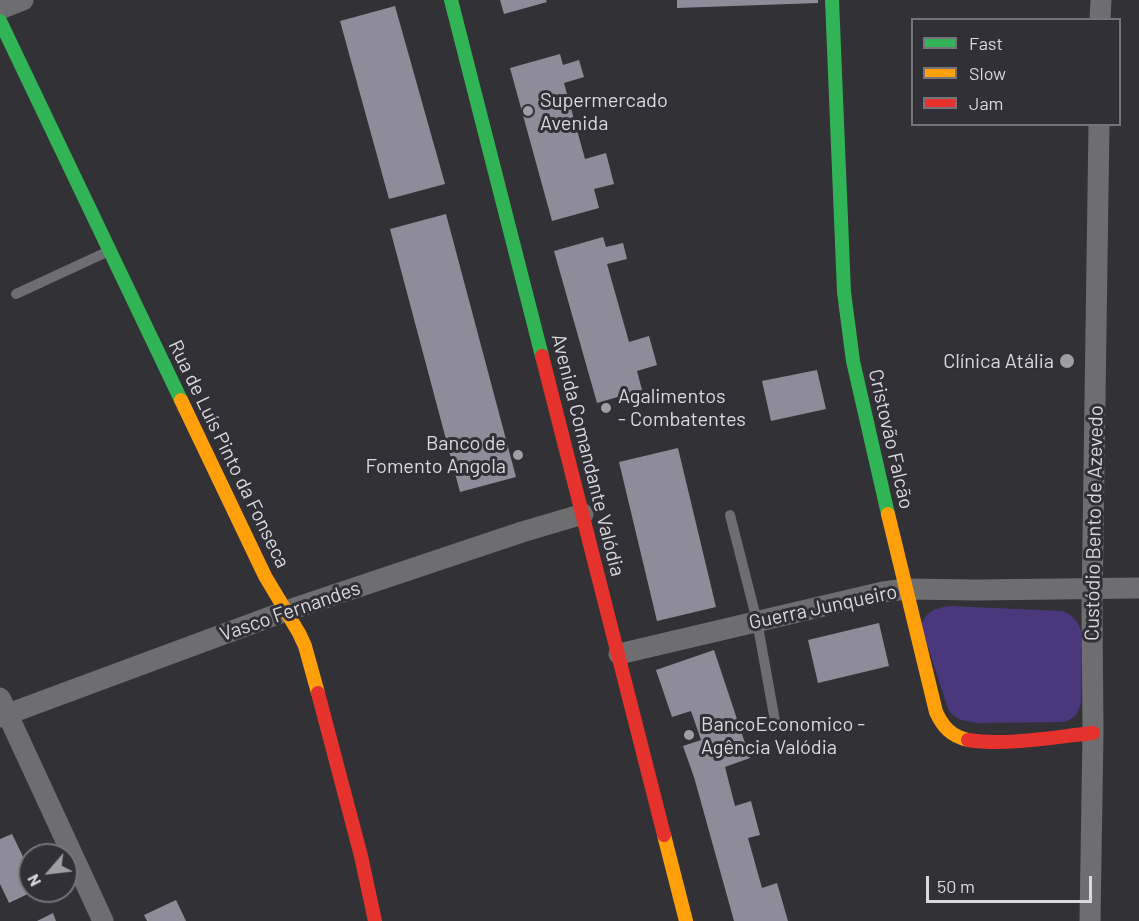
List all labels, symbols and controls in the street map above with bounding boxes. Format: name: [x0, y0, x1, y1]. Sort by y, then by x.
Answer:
legend: [911, 18, 1121, 126]
text: Fast: [969, 32, 1003, 54]
text: Slow: [969, 62, 1006, 84]
place label: Supermercado Avenida: [540, 88, 668, 135]
text: Jam: [969, 92, 1003, 114]
marker: Supermercado Avenida: [521, 104, 535, 118]
street label: Avenida Comandante Valódia: [546, 331, 630, 579]
street label: Rua de Luís Pinto da Fonseca: [163, 336, 295, 572]
place label: Clínica Atália: [943, 349, 1054, 373]
marker: Clínica Atália: [1058, 352, 1076, 370]
street label: Cristovão Falcão: [863, 367, 919, 511]
place label: Agalimentos - Combatentes: [618, 384, 746, 431]
marker: Agalimentos - Combatentes: [599, 401, 613, 415]
street label: Custódio Bento de Azevedo: [1080, 405, 1108, 641]
place label: Banco de Fomento Angola: [365, 431, 506, 478]
marker: Banco de Fomento Angola: [511, 448, 525, 462]
street label: Vasco Fernandes: [217, 576, 363, 646]
street label: Guerra Junqueiro: [747, 580, 899, 634]
place label: BancoEconomico - Agência Valódia: [701, 712, 865, 759]
marker: BancoEconomico - Agência Valódia: [682, 728, 696, 742]
north arrow: [18, 843, 78, 903]
scale bar: [929, 864, 1096, 902]
text: N: [23, 872, 44, 890]
text: 50 m: [937, 875, 975, 897]

